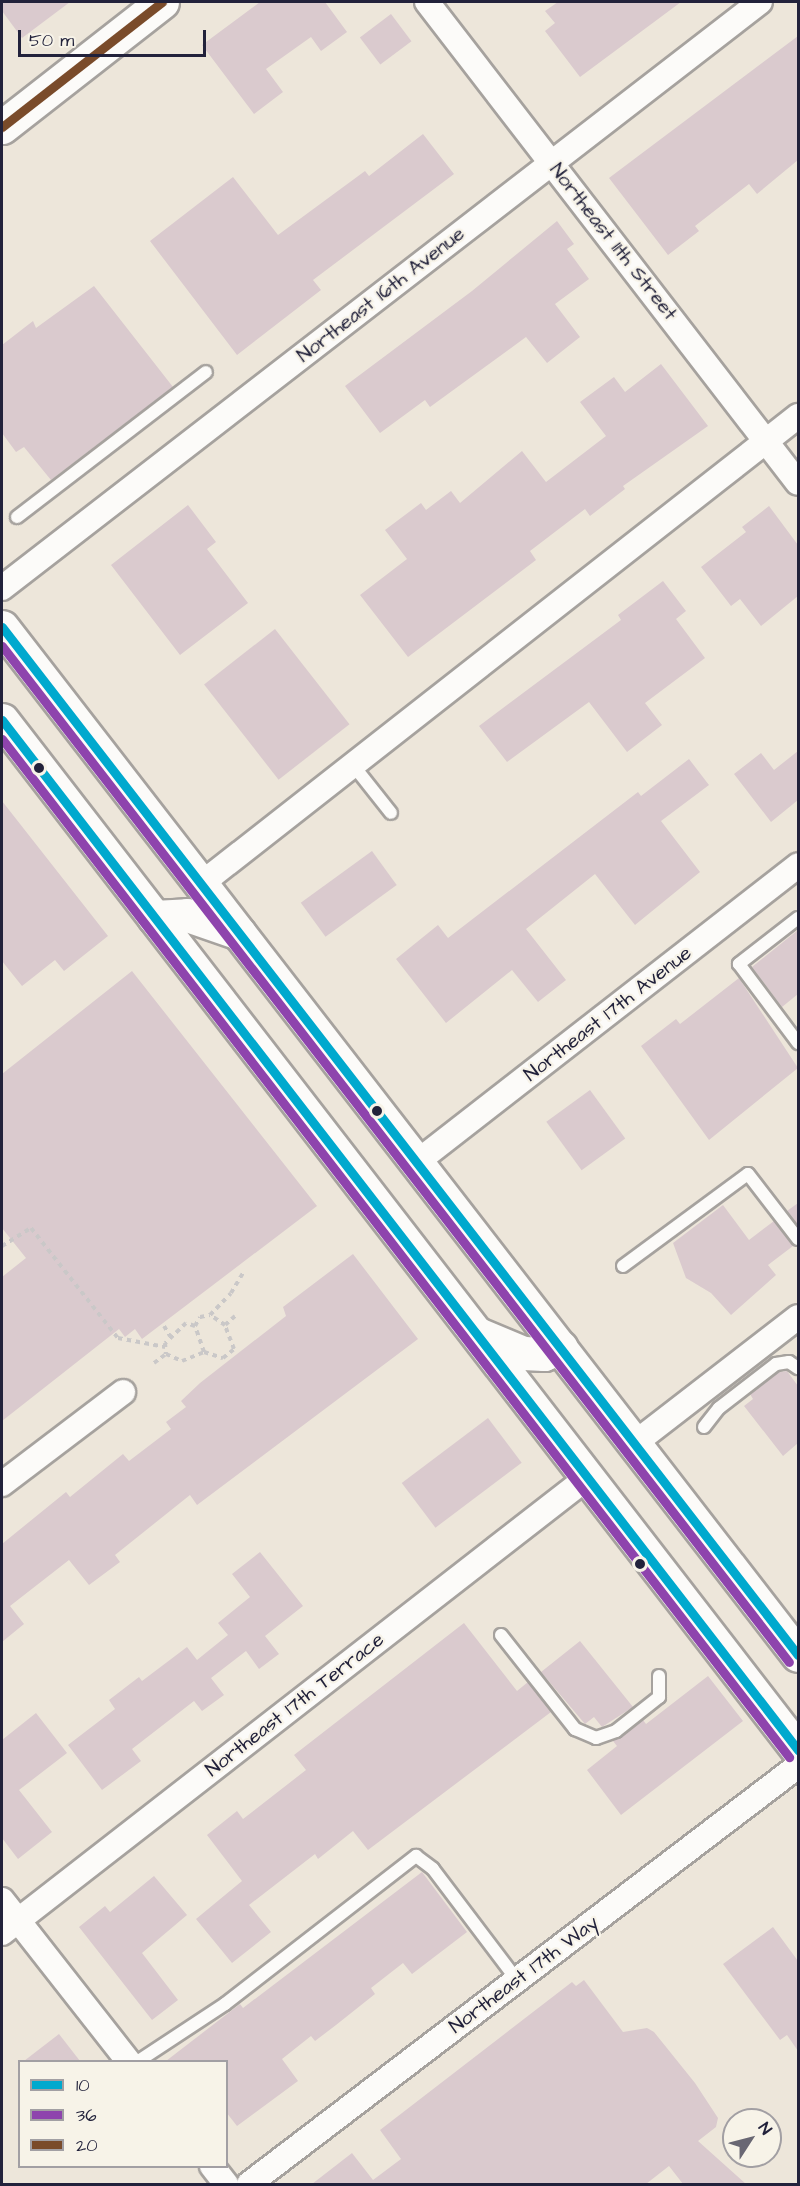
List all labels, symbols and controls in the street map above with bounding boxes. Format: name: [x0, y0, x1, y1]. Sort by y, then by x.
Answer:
scale bar: [21, 18, 208, 56]
text: 50 m: [29, 28, 74, 53]
street label: Northeast 11th Street: [544, 159, 682, 325]
street label: Northeast 16th Avenue: [292, 222, 470, 368]
unlabelled marker: [33, 762, 45, 774]
street label: Northeast 17th Avenue: [520, 941, 696, 1087]
unlabelled marker: [371, 1105, 383, 1117]
unlabelled marker: [634, 1558, 646, 1570]
street label: Northeast 17th Terrace: [201, 1628, 389, 1782]
street label: Northeast 17th Way: [445, 1911, 603, 2039]
legend: [18, 2060, 228, 2168]
text: 10: [76, 2073, 90, 2098]
text: 36: [76, 2103, 96, 2128]
north arrow: [722, 2108, 782, 2168]
text: N: [753, 2118, 777, 2139]
text: 20: [76, 2133, 98, 2158]

